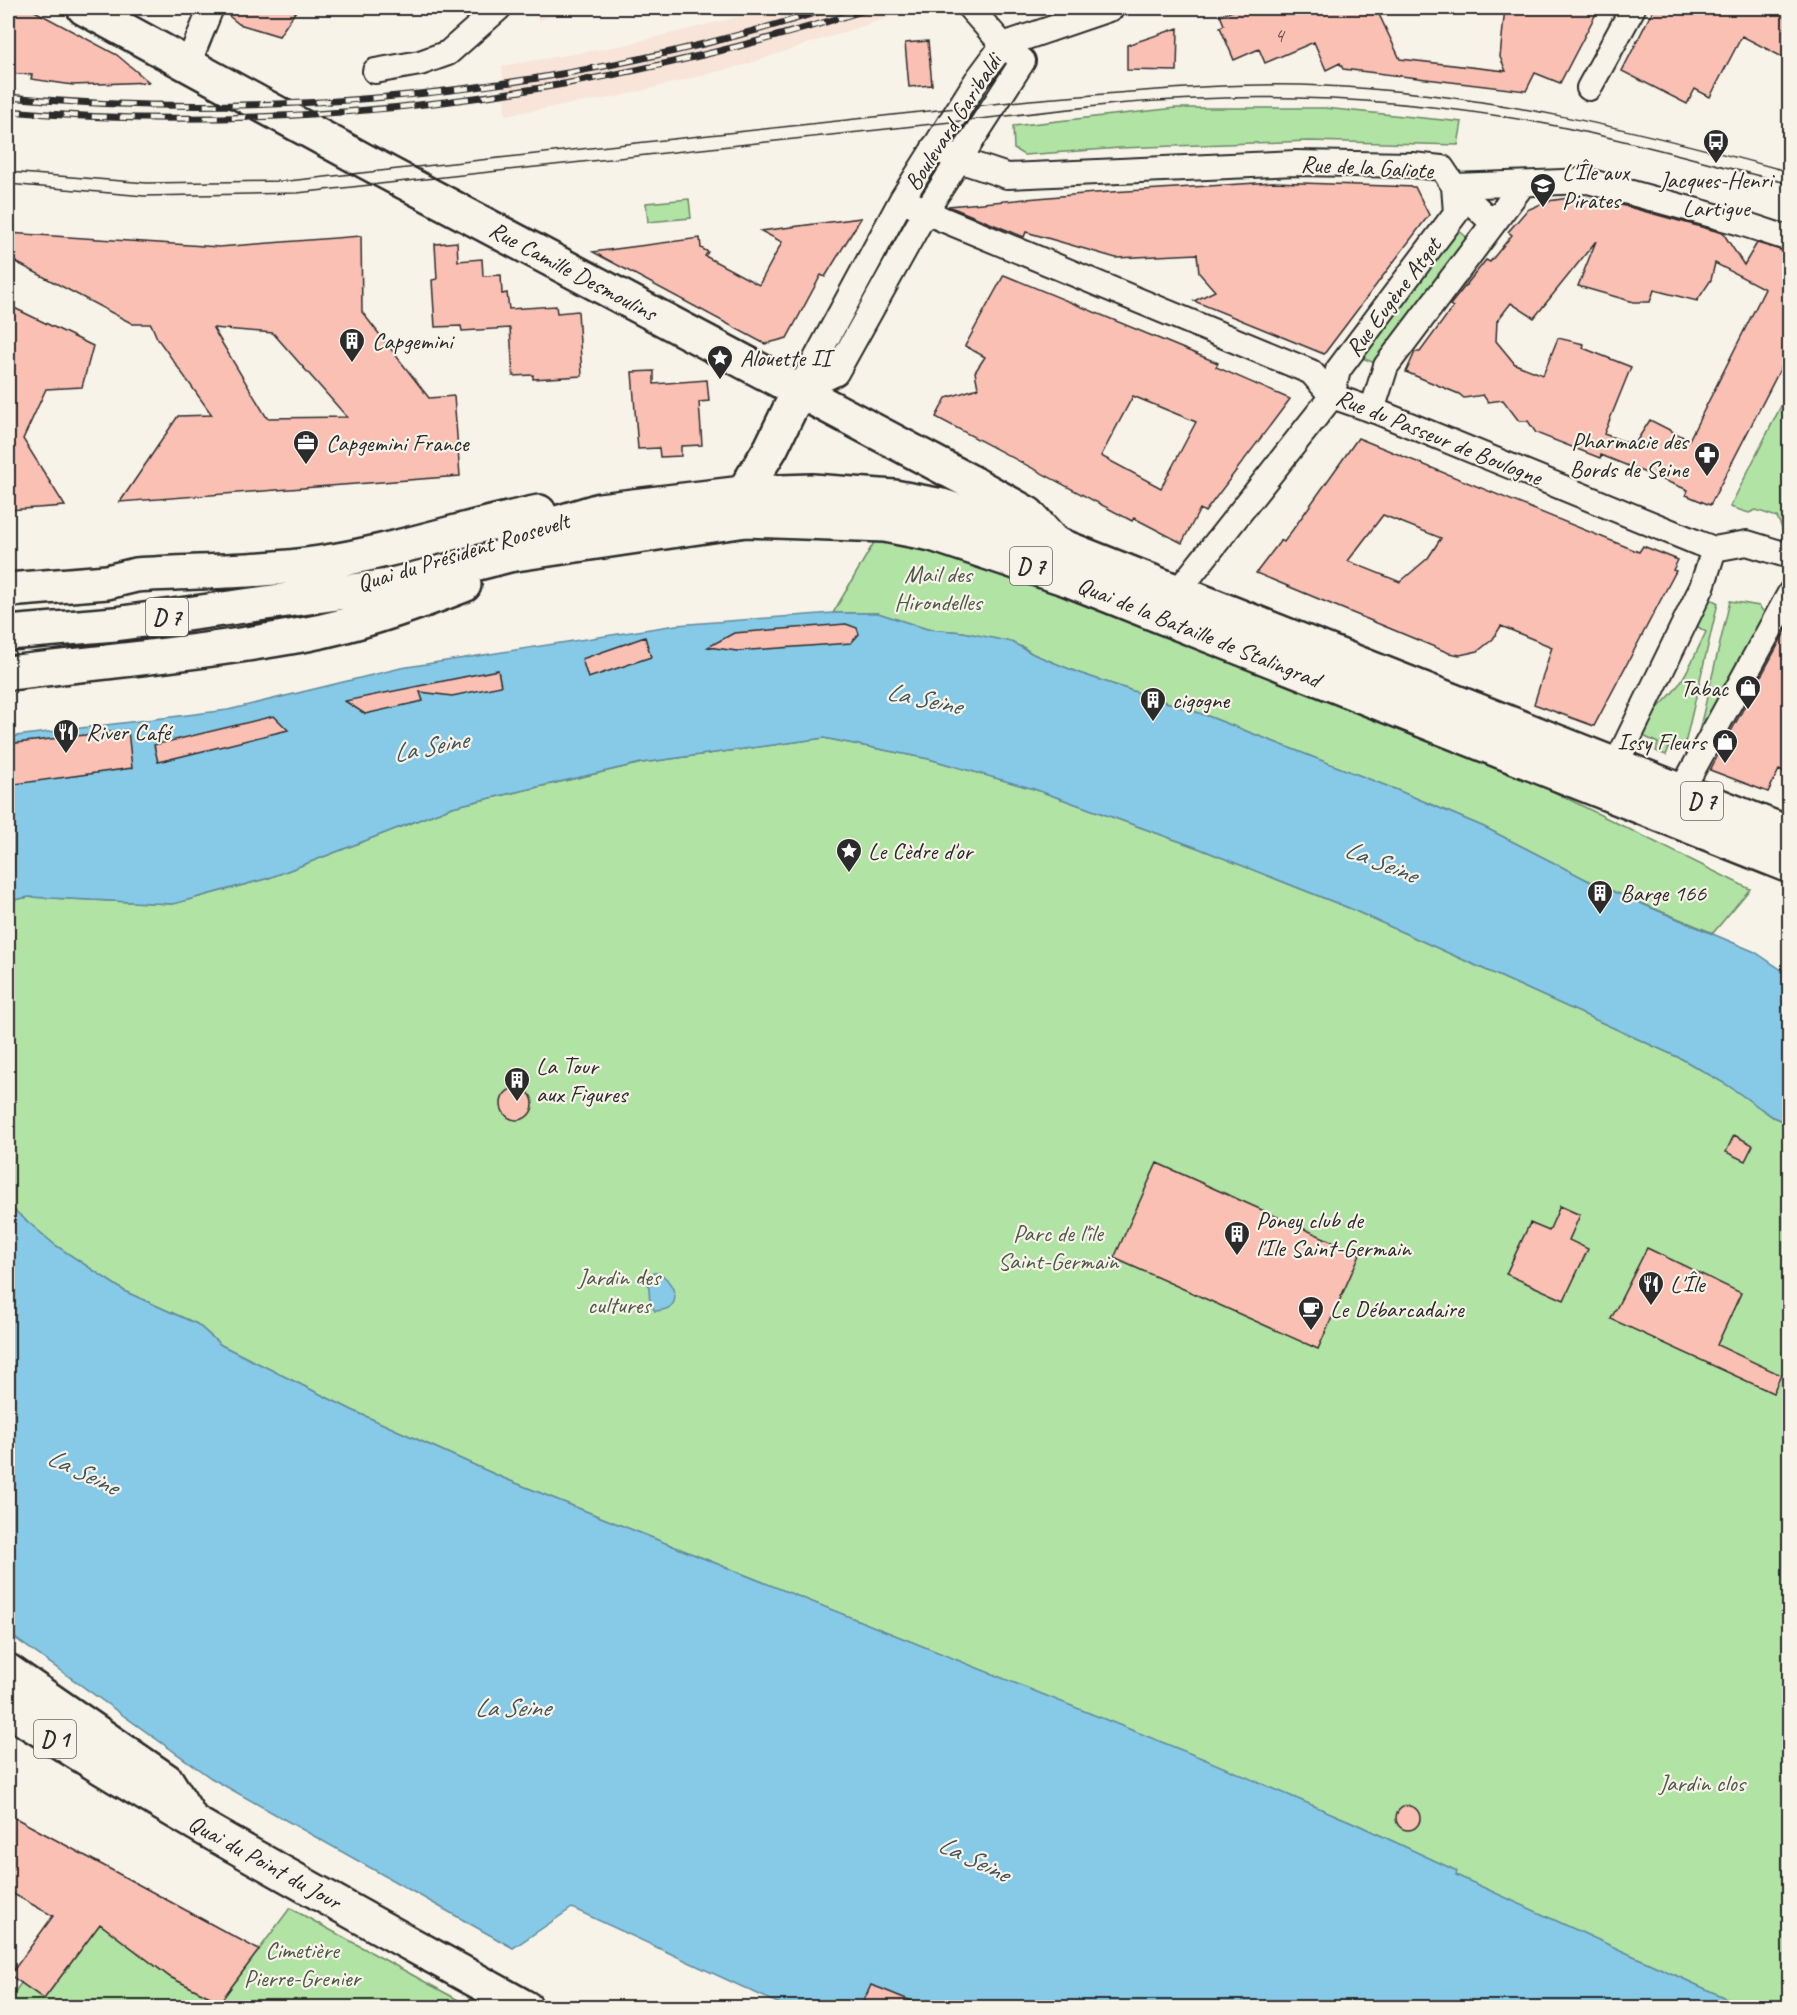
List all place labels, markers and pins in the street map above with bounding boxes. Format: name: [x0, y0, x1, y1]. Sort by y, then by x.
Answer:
bus stop icon: Jacques-Henri Lartigue: [1701, 127, 1731, 165]
place label: L'Île aux Pirates: [1562, 157, 1631, 215]
place label: Jacques-Henri Lartigue: [1658, 165, 1775, 223]
school or university icon: L'Île aux Pirates: [1528, 171, 1558, 209]
building icon: Capgemini: [337, 326, 367, 364]
place label: Capgemini: [372, 326, 455, 356]
place icon: Alouette II: [705, 343, 735, 381]
place label: Alouette II: [740, 343, 836, 373]
place label: Pharmacie des Bords de Seine: [1569, 426, 1690, 484]
office icon: Capgemini France: [291, 428, 321, 466]
place label: Capgemini France: [326, 428, 471, 458]
pharmacy icon: Pharmacie des Bords de Seine: [1692, 440, 1722, 478]
place label: Tabac: [1680, 673, 1730, 703]
shop icon: Tabac: [1733, 673, 1763, 711]
building icon: cigogne: [1138, 685, 1168, 723]
place label: cigogne: [1172, 685, 1231, 715]
restaurant icon: River Café: [51, 717, 81, 755]
place label: River Café: [86, 717, 174, 747]
place label: Issy Fleurs: [1617, 727, 1708, 757]
shop icon: Issy Fleurs: [1710, 727, 1740, 765]
place icon: Le Cèdre d'or: [834, 836, 864, 874]
place label: Le Cèdre d'or: [868, 836, 975, 866]
building icon: Barge 166: [1585, 878, 1615, 916]
place label: Barge 166: [1620, 878, 1707, 908]
place label: La Tour aux Figures: [536, 1051, 630, 1109]
building icon: La Tour aux Figures: [502, 1065, 532, 1103]
place label: Poney club de l'Ile Saint-Germain: [1256, 1205, 1412, 1263]
building icon: Poney club de l'Ile Saint-Germain: [1222, 1219, 1252, 1257]
restaurant icon: L'Île: [1636, 1269, 1666, 1307]
place label: L'Île: [1670, 1269, 1707, 1299]
cafe icon: Le Débarcadaire: [1296, 1294, 1326, 1332]
place label: Le Débarcadaire: [1330, 1294, 1466, 1324]

